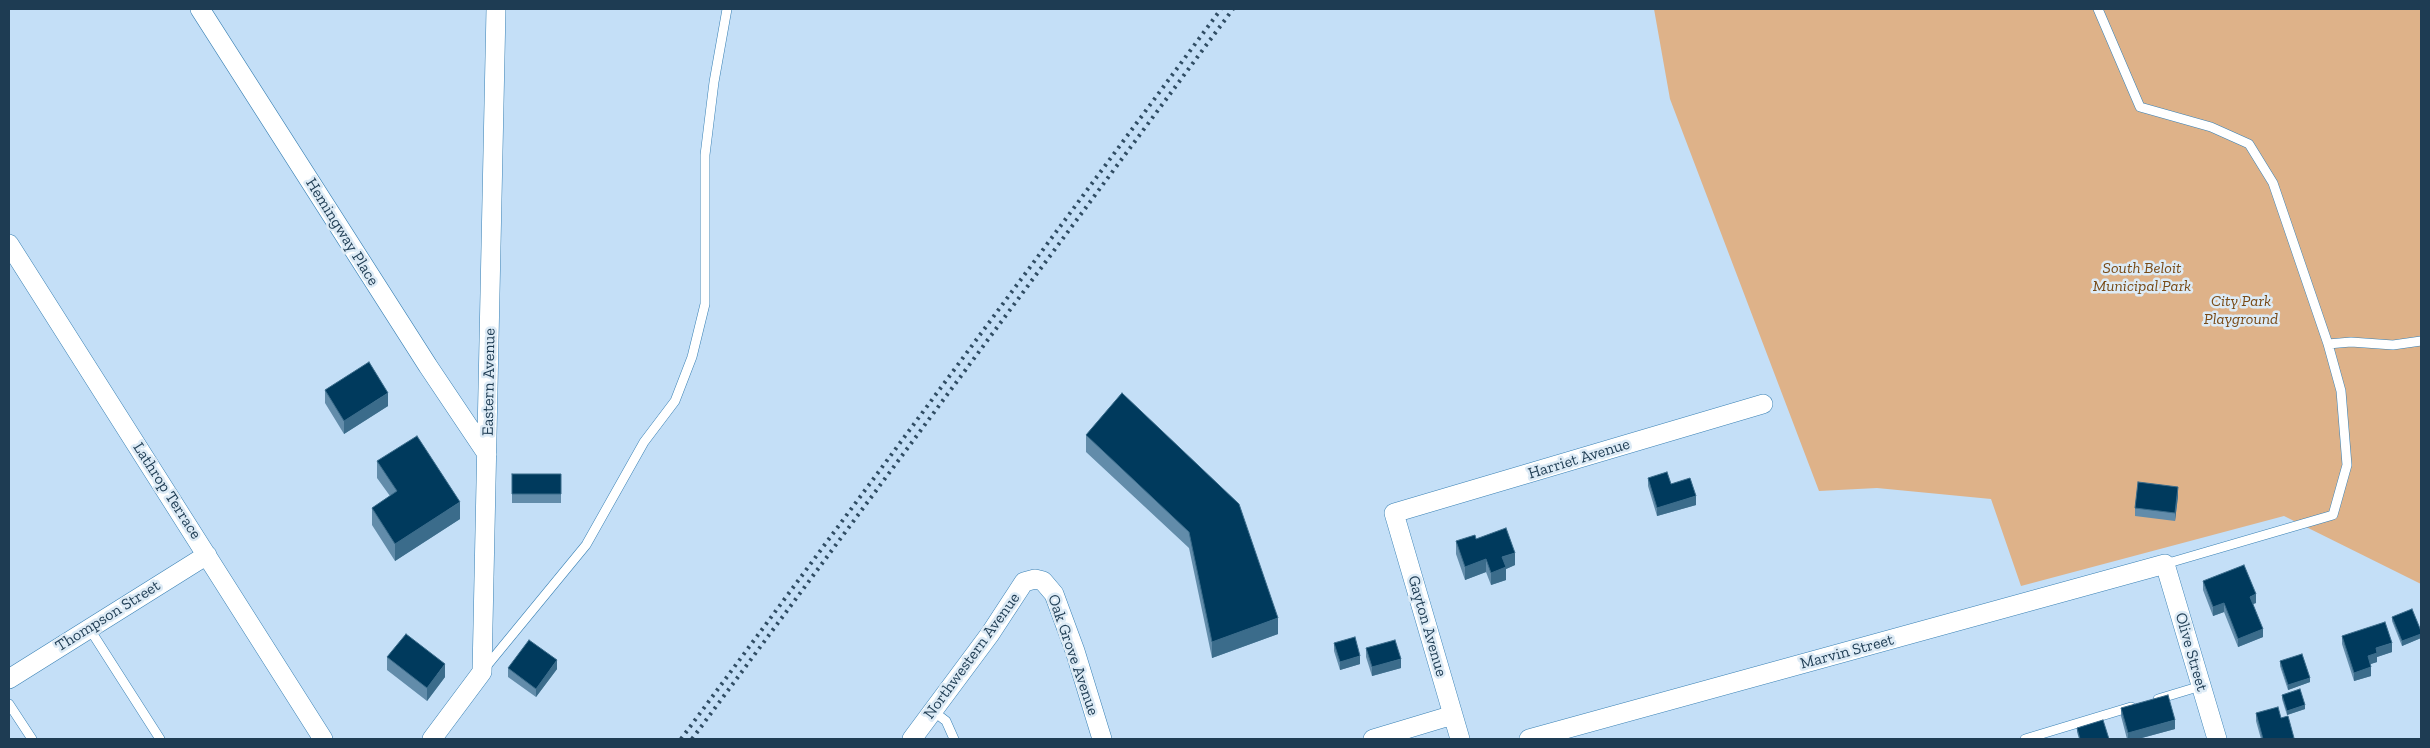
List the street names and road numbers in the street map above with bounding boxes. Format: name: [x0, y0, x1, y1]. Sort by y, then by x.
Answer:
street label: Hemingway Place: [301, 175, 383, 289]
street label: Eastern Avenue: [478, 328, 500, 436]
street label: Harriet Avenue: [1526, 434, 1632, 484]
street label: Lathrop Terrace: [129, 439, 205, 543]
street label: Gayton Avenue: [1403, 573, 1451, 679]
street label: Thompson Street: [52, 576, 164, 656]
street label: Northwestern Avenue: [920, 589, 1024, 723]
street label: Oak Grove Avenue: [1043, 592, 1103, 718]
street label: Olive Street: [2171, 610, 2211, 694]
street label: Marvin Street: [1798, 630, 1896, 674]

